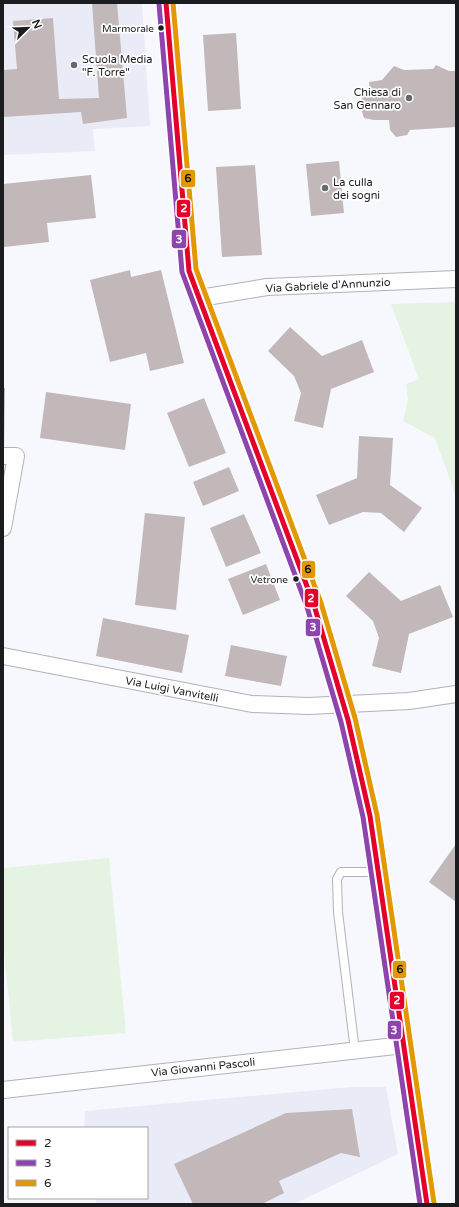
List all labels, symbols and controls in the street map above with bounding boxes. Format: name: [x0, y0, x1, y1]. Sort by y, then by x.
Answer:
north arrow: [8, 8, 48, 48]
text: N: [29, 18, 44, 31]
place label: Marmorale: [102, 23, 154, 35]
marker: Marmorale: [156, 23, 166, 33]
place label: Scuola Media "F. Torre": [82, 53, 152, 79]
marker: Scuola Media "F. Torre": [69, 60, 79, 70]
place label: Chiesa di San Gennaro: [334, 86, 401, 112]
marker: Chiesa di San Gennaro: [404, 93, 414, 103]
line badge: 6: [180, 169, 196, 188]
text: 6: [185, 172, 192, 185]
place label: La culla dei sogni: [333, 176, 380, 202]
marker: La culla dei sogni: [320, 183, 330, 193]
line badge: 2: [176, 199, 191, 218]
text: 2: [181, 202, 188, 215]
line badge: 3: [171, 229, 187, 249]
text: 3: [176, 233, 183, 246]
street label: Via Gabriele d'Annunzio: [265, 276, 391, 295]
line badge: 6: [301, 560, 316, 579]
text: 6: [305, 563, 312, 576]
place label: Vetrone: [251, 574, 288, 586]
marker: Vetrone: [291, 574, 301, 584]
line badge: 2: [304, 588, 319, 608]
text: 2: [308, 592, 315, 605]
line badge: 3: [305, 618, 321, 637]
text: 3: [310, 621, 317, 634]
street label: Via Luigi Vanvitelli: [124, 674, 220, 705]
line badge: 6: [392, 960, 407, 979]
text: 6: [397, 963, 404, 976]
line badge: 2: [389, 991, 405, 1010]
text: 2: [394, 994, 401, 1007]
line badge: 3: [387, 1020, 402, 1040]
text: 3: [391, 1024, 398, 1037]
street label: Via Giovanni Pascoli: [150, 1056, 256, 1079]
legend: [8, 1127, 148, 1199]
text: 2: [44, 1136, 52, 1150]
text: 3: [44, 1156, 52, 1170]
text: 6: [44, 1176, 52, 1190]

